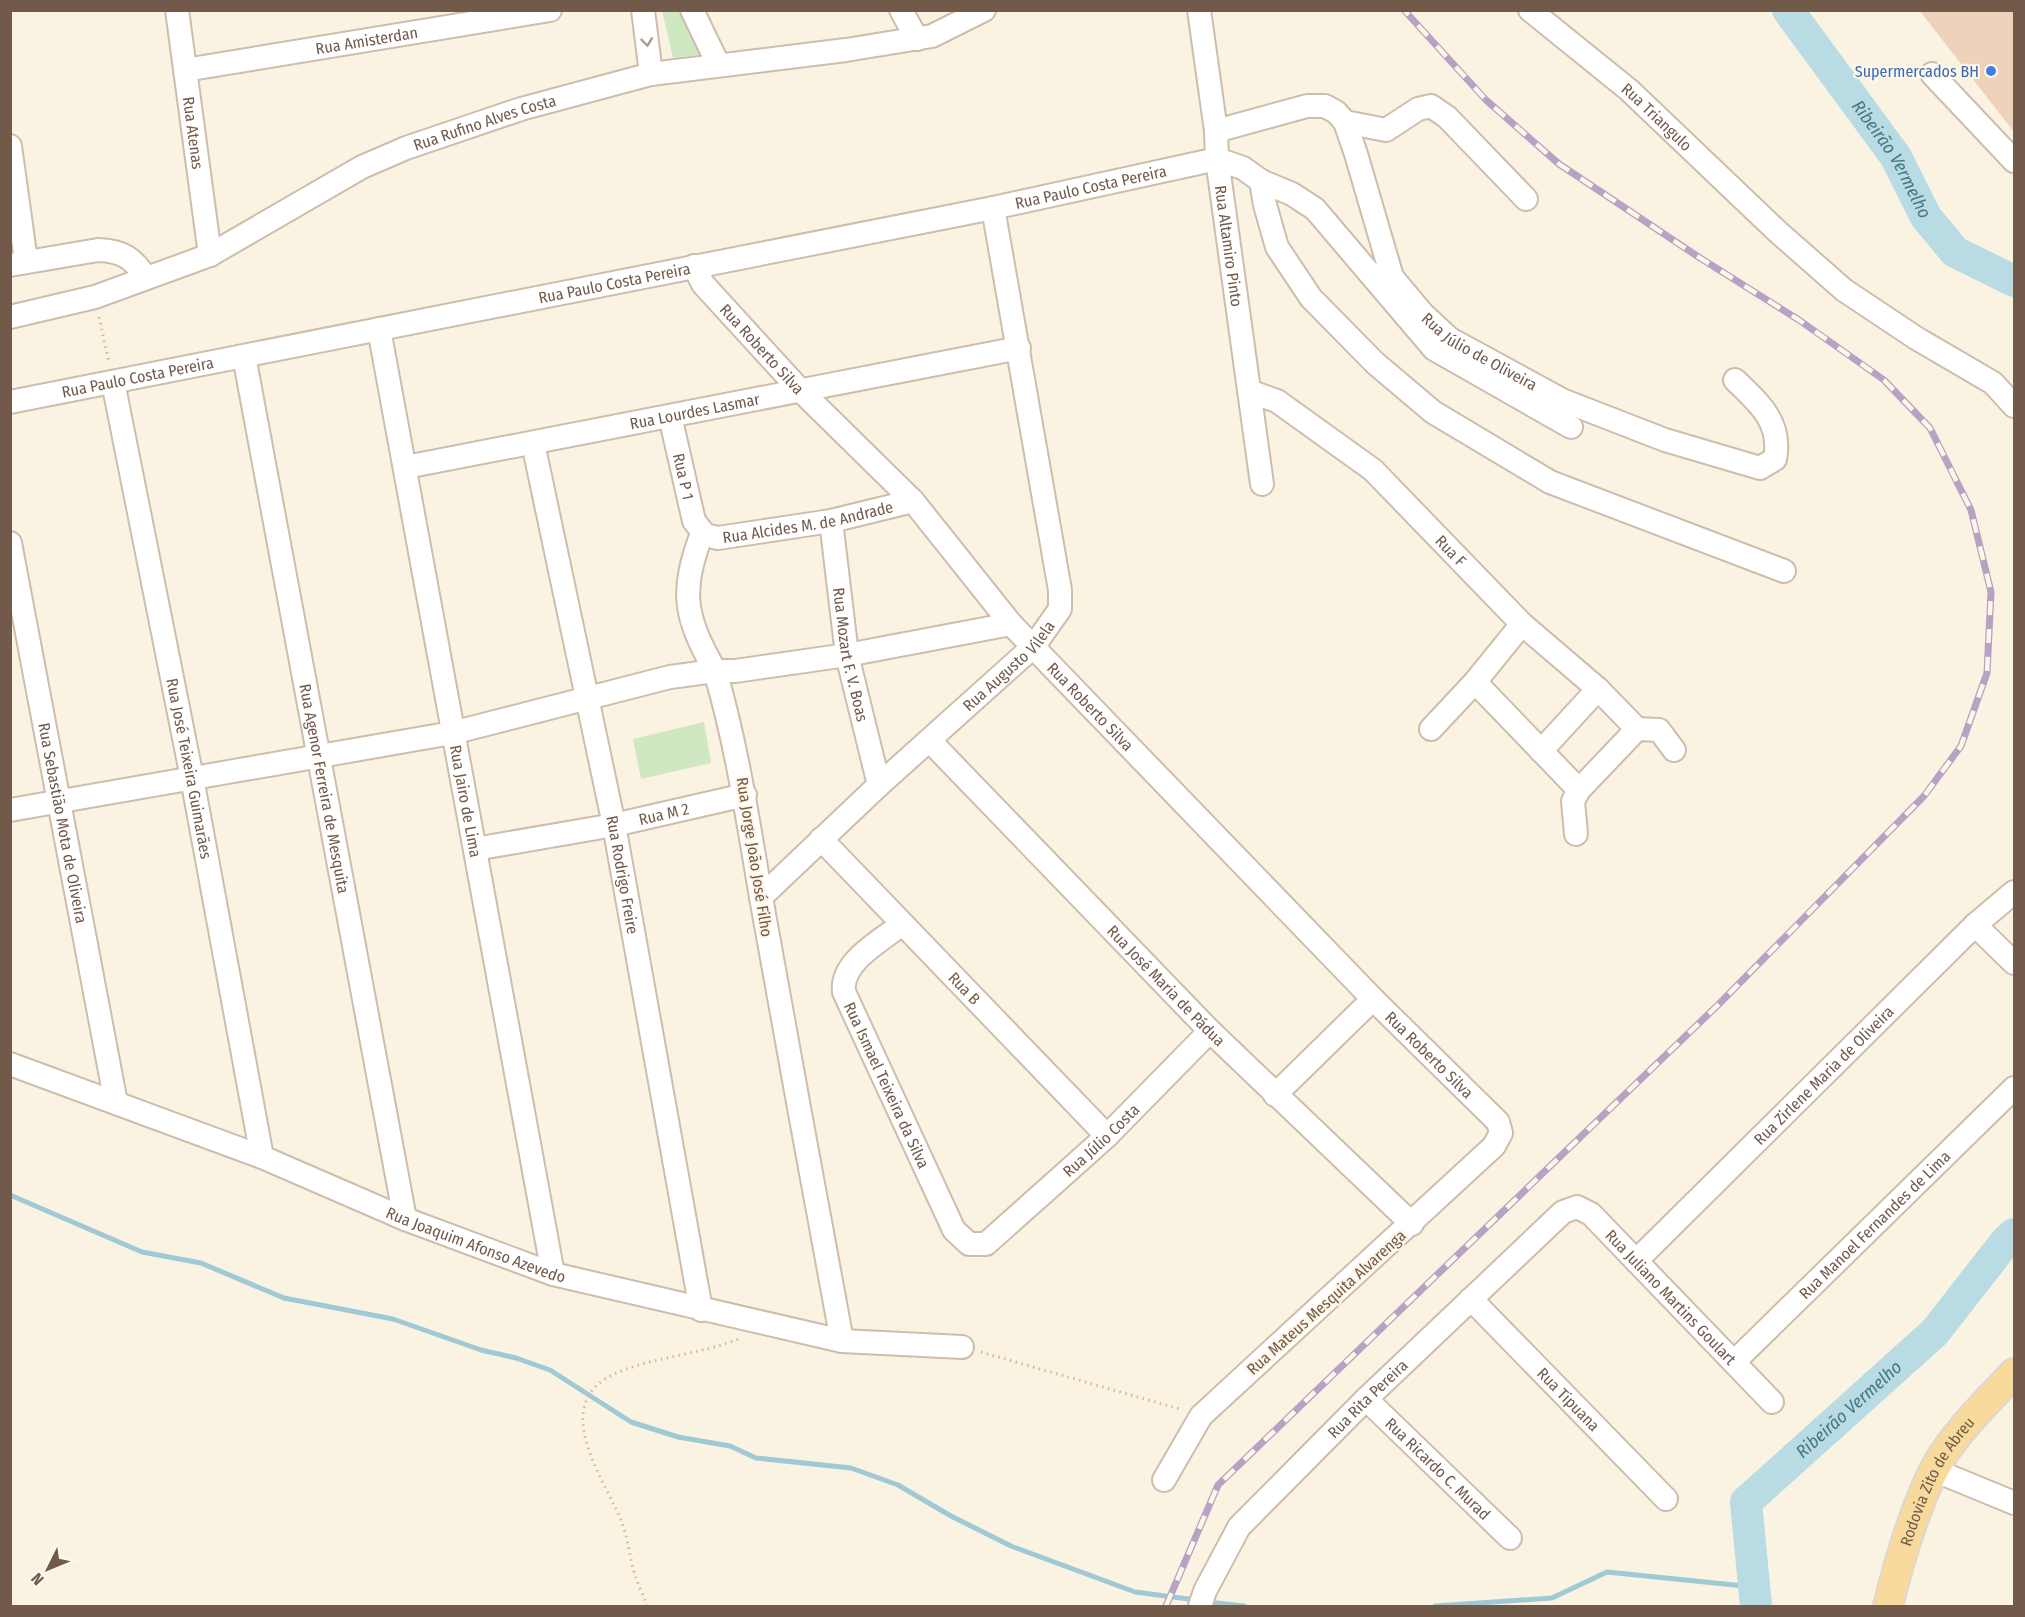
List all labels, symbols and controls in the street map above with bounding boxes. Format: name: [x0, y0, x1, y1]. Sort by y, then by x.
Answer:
street label: Rua Amisterdan: [314, 23, 419, 58]
one-way arrow: [640, 38, 653, 47]
place label: Supermercados BH: [1855, 62, 1979, 81]
marker: Supermercados BH: [1984, 64, 1998, 78]
street label: Rua Triangulo: [1618, 79, 1696, 155]
street label: Rua Rufino Alves Costa: [411, 91, 558, 155]
street label: Rua Atenas: [179, 95, 207, 171]
water label: Ribeirão Vermelho: [1847, 96, 1936, 222]
street label: Rua Paulo Costa Pereira: [1013, 161, 1168, 213]
street label: Rua Altamiro Pinto: [1211, 184, 1246, 308]
street label: Rua Paulo Costa Pereira: [537, 259, 692, 307]
street label: Rua Roberto Silva: [716, 300, 808, 398]
street label: Rua Júlio de Oliveira: [1418, 309, 1540, 395]
street label: Rua Paulo Costa Pereira: [60, 353, 215, 402]
street label: Rua Lourdes Lasmar: [628, 390, 762, 433]
street label: Rua P 1: [669, 451, 698, 502]
street label: Rua Alcides M. de Andrade: [721, 497, 895, 547]
street label: Rua F: [1431, 531, 1470, 570]
street label: Rua Mozart F. V. Boas: [829, 586, 872, 724]
street label: Rua Augusto Vilela: [959, 617, 1059, 715]
street label: Rua Roberto Silva: [1043, 659, 1137, 755]
street label: Rua José Teixeira Guimarães: [162, 677, 216, 861]
street label: Rua Agenor Ferreira de Mesquita: [295, 682, 353, 895]
street label: Rua Sebastião Mota de Oliveira: [34, 721, 91, 925]
street label: Rua Jairo de Lima: [446, 743, 485, 859]
street label: Rua Jorge João José Filho: [733, 776, 777, 938]
street label: Rua M 2: [637, 799, 691, 829]
street label: Rua Rodrigo Freire: [602, 814, 642, 936]
street label: Rua José Maria de Pádua: [1103, 921, 1229, 1050]
street label: Rua B: [944, 968, 984, 1009]
street label: Rua Ismael Teixeira da Silva: [840, 999, 933, 1171]
street label: Rua Zirlene Maria de Oliveira: [1750, 1002, 1898, 1149]
street label: Rua Roberto Silva: [1381, 1008, 1477, 1102]
street label: Rua Júlio Costa: [1059, 1100, 1143, 1181]
street label: Rua Manoel Fernandes de Lima: [1795, 1147, 1954, 1303]
street label: Rua Joaquim Afonso Azevedo: [383, 1203, 567, 1287]
street label: Rua Mateus Mesquita Alvarenga: [1243, 1226, 1410, 1379]
street label: Rua Juliano Martins Goulart: [1601, 1226, 1740, 1369]
street label: Rua Rita Pereira: [1324, 1356, 1412, 1442]
water label: Ribeirão Vermelho: [1792, 1356, 1906, 1463]
street label: Rua Tipuana: [1533, 1364, 1604, 1435]
street label: Rodovia Zito de Abreu: [1896, 1413, 1978, 1548]
street label: Rua Ricardo C. Murad: [1381, 1414, 1494, 1524]
north arrow: [18, 1539, 78, 1599]
text: N: [27, 1569, 48, 1589]

